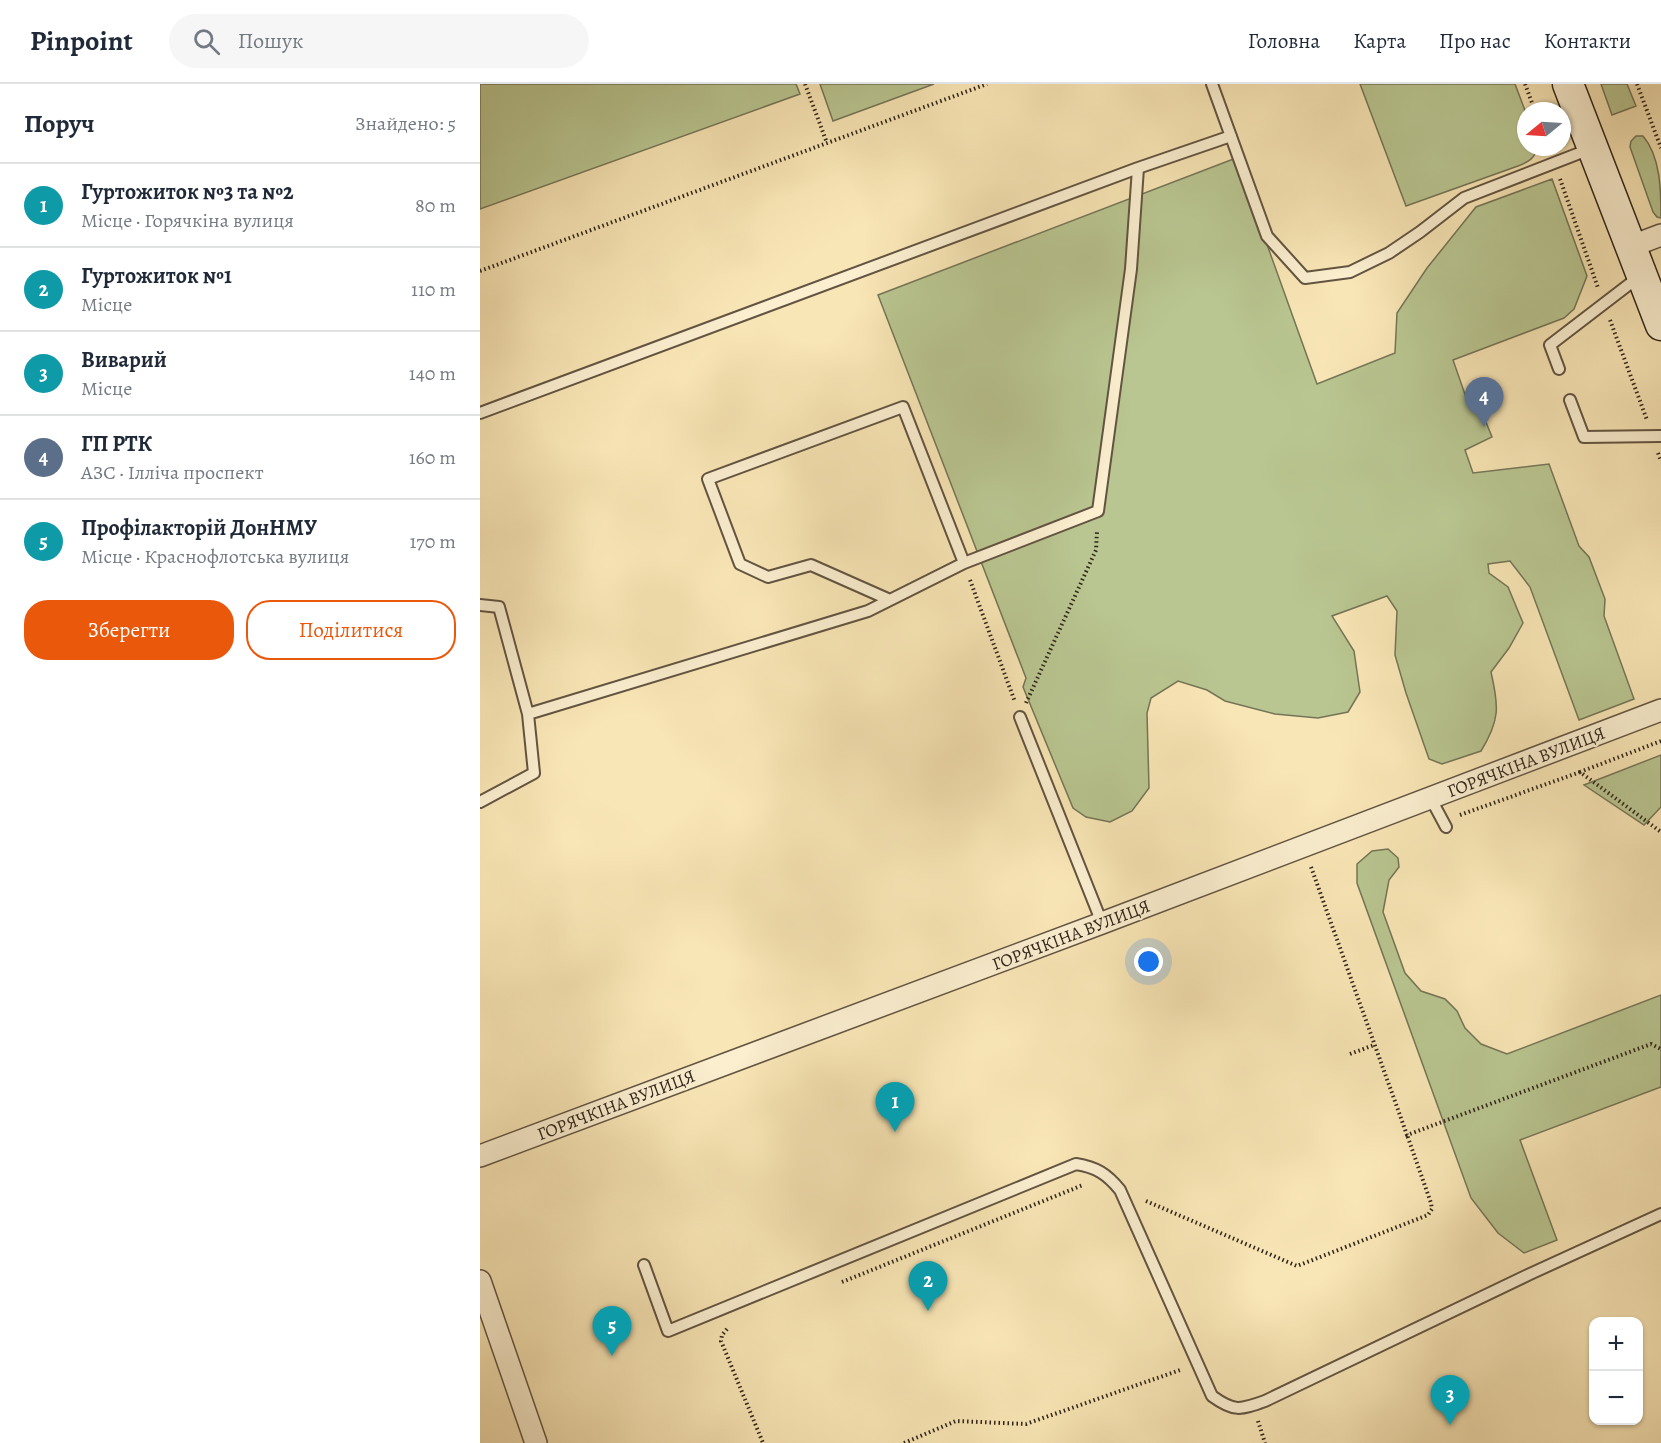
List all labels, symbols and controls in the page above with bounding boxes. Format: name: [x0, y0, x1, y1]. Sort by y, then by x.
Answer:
search box: [169, 14, 589, 68]
text: Pinpoint: [30, 22, 133, 60]
icon: search: [190, 25, 223, 58]
text: Пошук: [238, 26, 303, 56]
text: Головна: [1248, 27, 1320, 55]
text: Карта: [1353, 27, 1406, 55]
text: Про нас: [1439, 27, 1511, 55]
text: Контакти: [1544, 27, 1631, 55]
north arrow: [1517, 102, 1571, 156]
text: Поруч: [24, 106, 95, 141]
text: Знайдено: 5: [355, 110, 456, 137]
text: Гуртожиток №3 та №2: [81, 177, 294, 207]
text: 1: [40, 192, 47, 219]
text: 80 m: [415, 192, 456, 219]
text: Місце · Горячкіна вулиця: [81, 207, 294, 234]
text: Гуртожиток №1: [81, 261, 232, 291]
text: 2: [39, 276, 48, 303]
text: 110 m: [411, 276, 456, 303]
text: Місце: [81, 291, 132, 318]
text: Виварий: [81, 345, 167, 375]
text: 3: [39, 360, 48, 387]
text: 140 m: [409, 360, 456, 387]
text: Місце: [81, 375, 132, 402]
pin: 4: [1464, 378, 1504, 427]
text: ГП РТК: [81, 429, 152, 459]
text: 4: [39, 444, 48, 471]
text: 160 m: [409, 444, 456, 471]
text: АЗС · Ілліча проспект: [81, 459, 264, 486]
text: Профілакторій ДонНМУ: [81, 513, 317, 543]
text: 5: [39, 528, 48, 555]
text: 170 m: [410, 528, 456, 555]
text: Місце · Краснофлотська вулиця: [81, 543, 349, 570]
button: Зберегти: [24, 600, 234, 660]
button: Поділитися: [246, 600, 456, 660]
street label: ГОРЯЧКІНА ВУЛИЦЯ: [1444, 721, 1608, 803]
street label: ГОРЯЧКІНА ВУЛИЦЯ: [989, 894, 1153, 976]
your location: [1134, 947, 1163, 976]
street label: ГОРЯЧКІНА ВУЛИЦЯ: [534, 1064, 698, 1146]
pin: 1: [876, 1082, 914, 1132]
pin: 2: [908, 1262, 948, 1311]
pin: 5: [592, 1306, 632, 1356]
map controls: [1589, 1317, 1643, 1425]
button: +: [1589, 1317, 1643, 1371]
button: −: [1589, 1371, 1643, 1425]
pin: 3: [1430, 1376, 1470, 1425]

